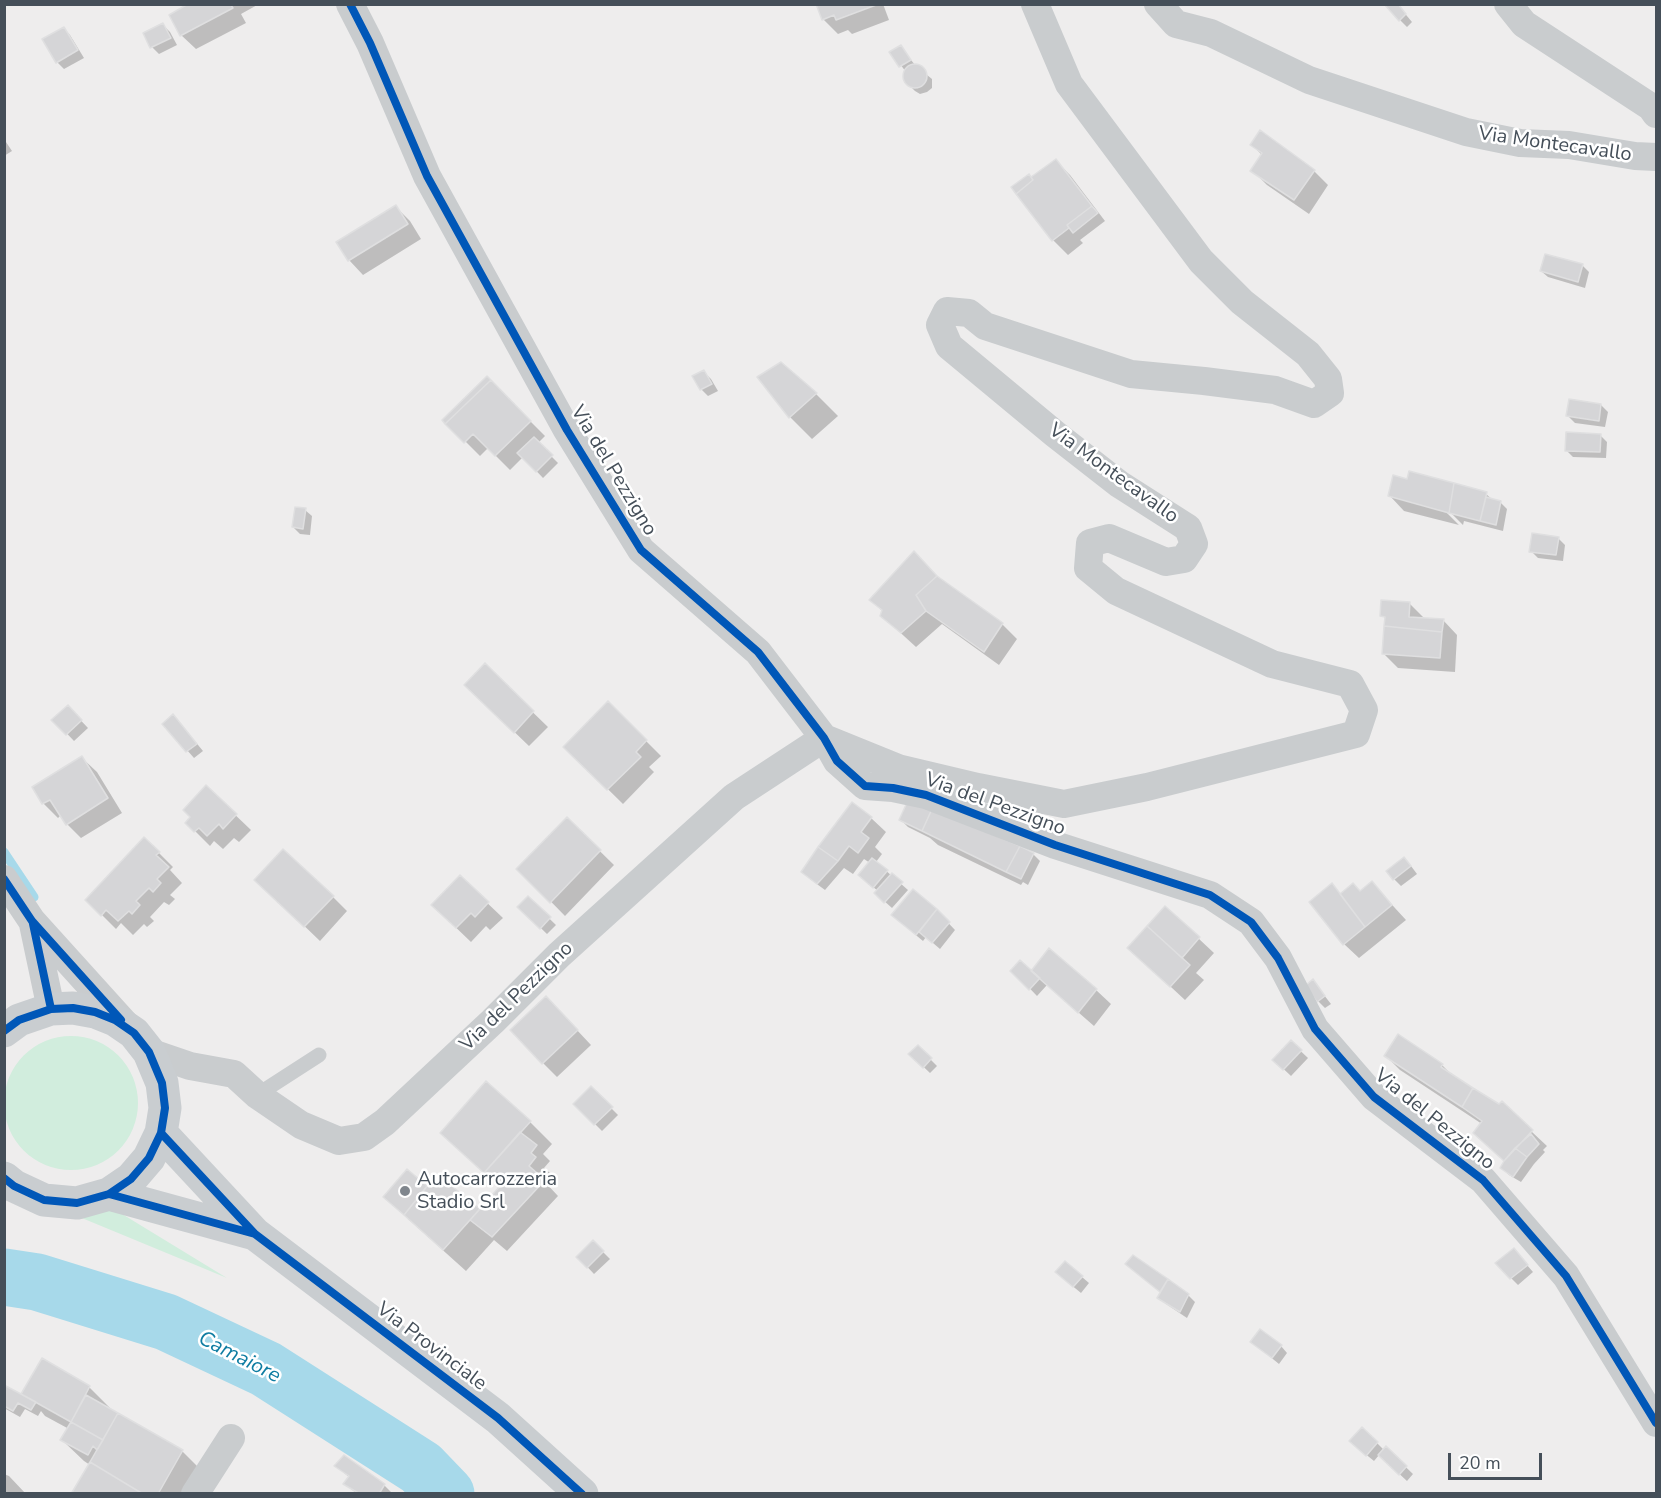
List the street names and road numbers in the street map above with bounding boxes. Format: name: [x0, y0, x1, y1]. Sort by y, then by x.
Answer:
street label: Via Montecavallo: [1477, 122, 1633, 168]
street label: Via del Pezzigno: [565, 402, 661, 540]
street label: Via Montecavallo: [1043, 419, 1183, 529]
street label: Via del Pezzigno: [922, 768, 1068, 842]
street label: Via del Pezzigno: [456, 937, 578, 1057]
street label: Via del Pezzigno: [1369, 1064, 1499, 1176]
street label: Via Provinciale: [371, 1298, 491, 1396]

